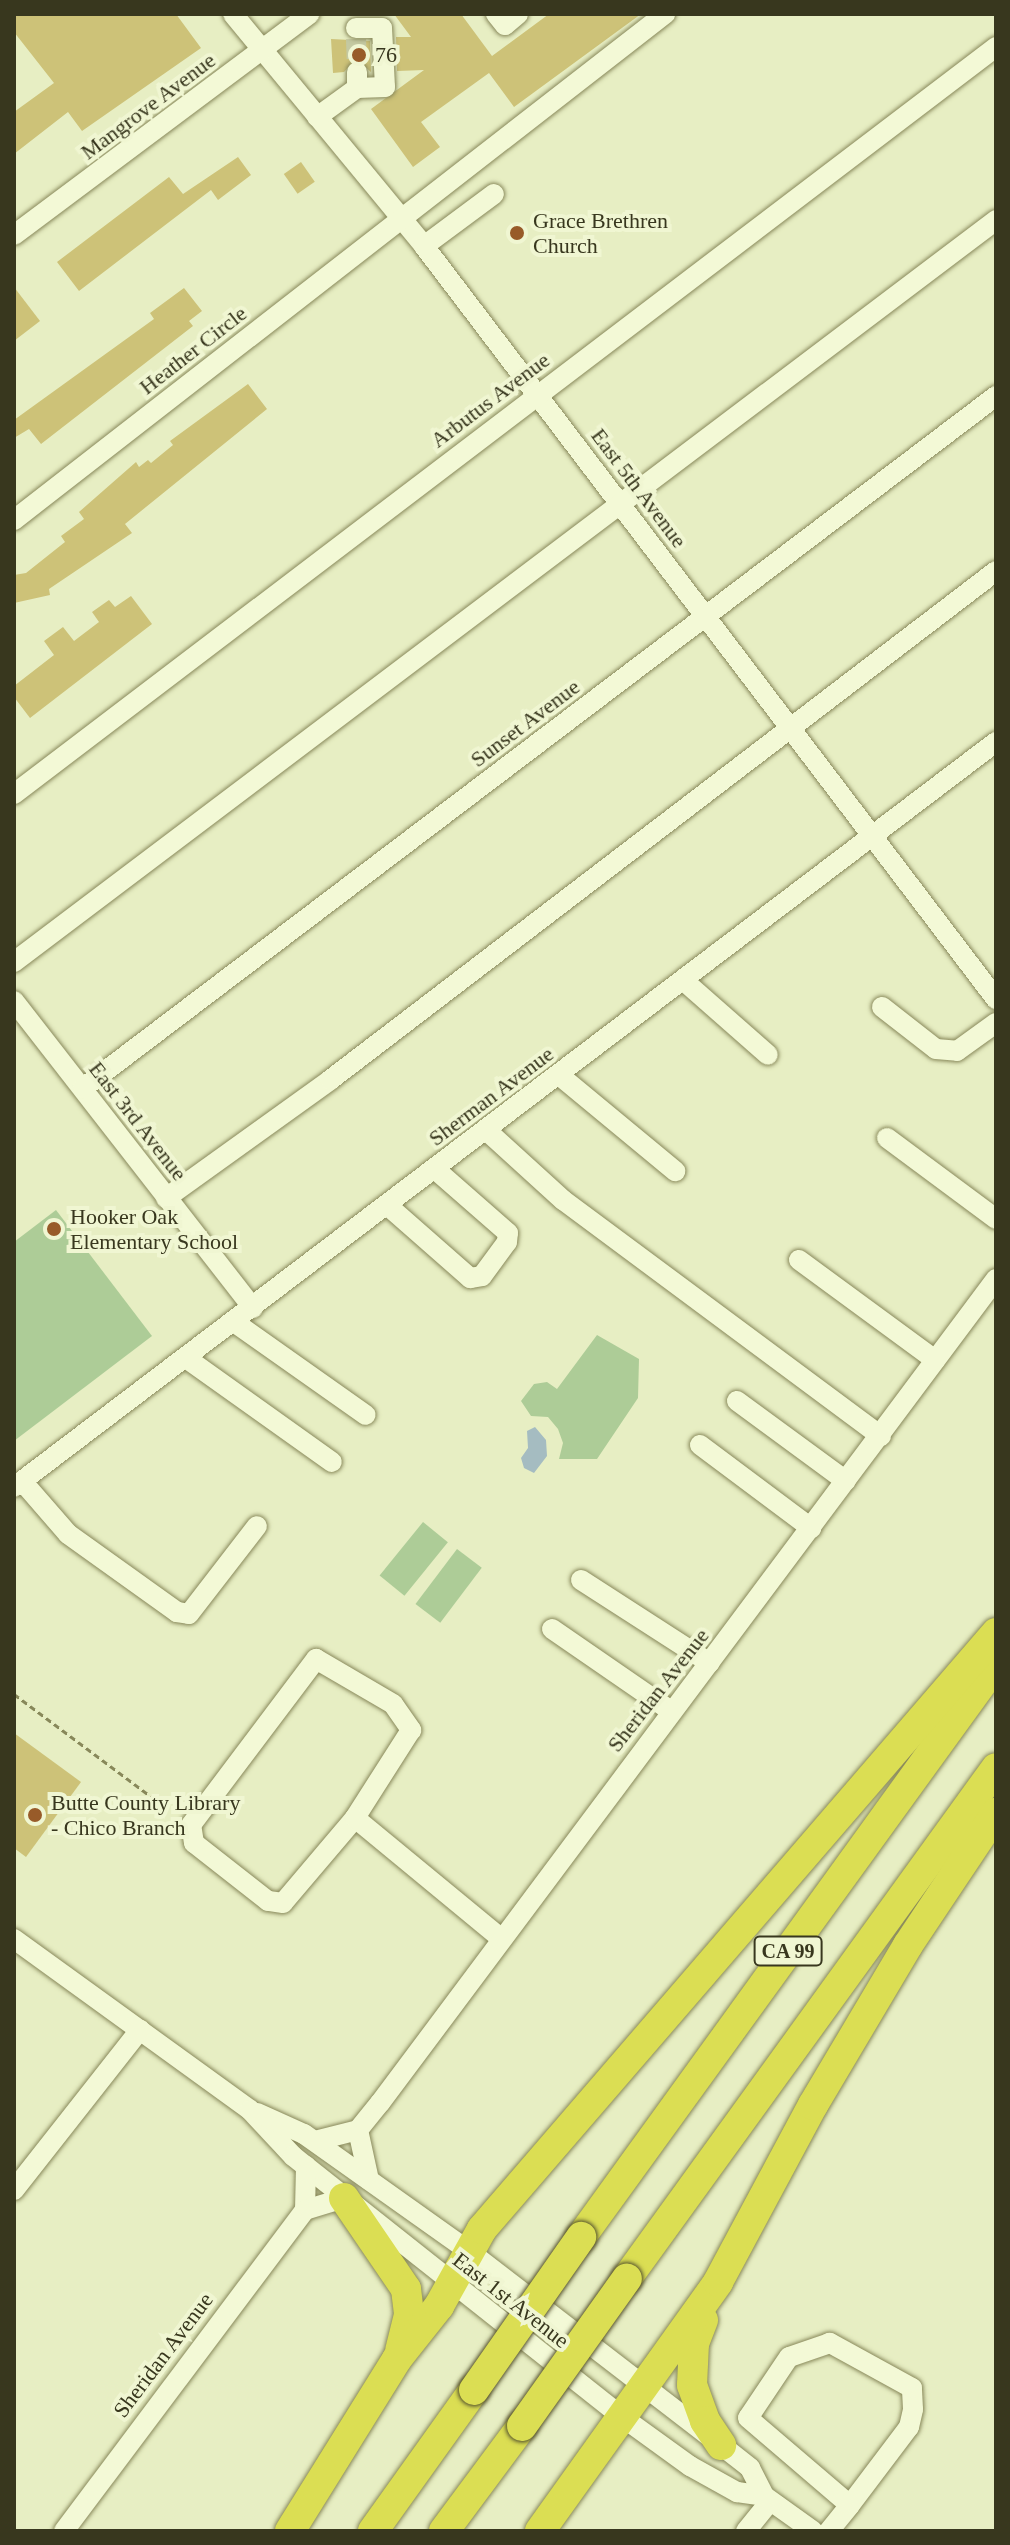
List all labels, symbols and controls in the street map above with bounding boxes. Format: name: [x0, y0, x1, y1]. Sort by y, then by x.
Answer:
place label: 76: [375, 42, 397, 68]
marker: 76: [350, 46, 368, 64]
street label: Mangrove Avenue: [75, 47, 221, 165]
place label: Grace Brethren Church: [533, 207, 668, 258]
marker: Grace Brethren Church: [508, 224, 526, 242]
street label: Heather Circle: [134, 300, 252, 400]
street label: Arbutus Avenue: [425, 346, 555, 454]
street label: East 5th Avenue: [585, 423, 693, 553]
street label: Sunset Avenue: [465, 673, 585, 773]
street label: Sherman Avenue: [423, 1040, 559, 1152]
street label: East 3rd Avenue: [83, 1056, 193, 1186]
place label: Hooker Oak Elementary School: [70, 1203, 238, 1254]
marker: Hooker Oak Elementary School: [45, 1220, 63, 1238]
street label: Sheridan Avenue: [601, 1623, 715, 1757]
place label: Butte County Library - Chico Branch: [51, 1789, 240, 1840]
marker: Butte County Library - Chico Branch: [26, 1806, 44, 1824]
road number: CA 99: [752, 1935, 824, 1967]
street label: East 1st Avenue: [447, 2246, 575, 2354]
street label: Sheridan Avenue: [107, 2287, 219, 2423]

